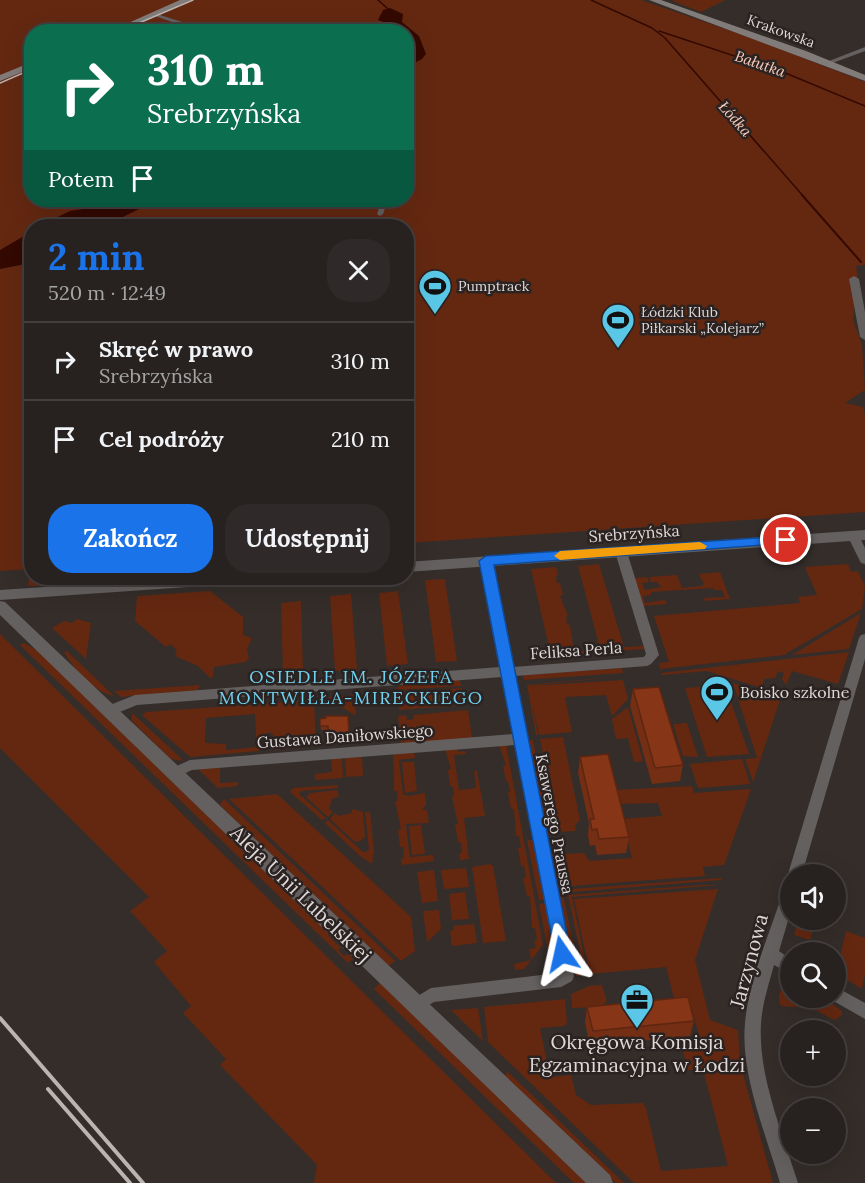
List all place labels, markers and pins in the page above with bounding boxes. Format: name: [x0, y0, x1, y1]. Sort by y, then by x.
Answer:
sports icon: Pumptrack: [417, 268, 453, 315]
place label: Pumptrack: [458, 277, 530, 295]
sports icon: Łódzki Klub Piłkarski „Kolejarz”: [600, 302, 636, 349]
place label: Łódzki Klub Piłkarski „Kolejarz”: [641, 303, 764, 337]
pin: [760, 514, 811, 565]
sports icon: Boisko szkolne: [699, 674, 735, 721]
place label: Boisko szkolne: [740, 682, 850, 702]
office icon: Okręgowa Komisja Egzaminacyjna w Łodzi: [619, 982, 655, 1029]
place label: Okręgowa Komisja Egzaminacyjna w Łodzi: [529, 1029, 745, 1077]

